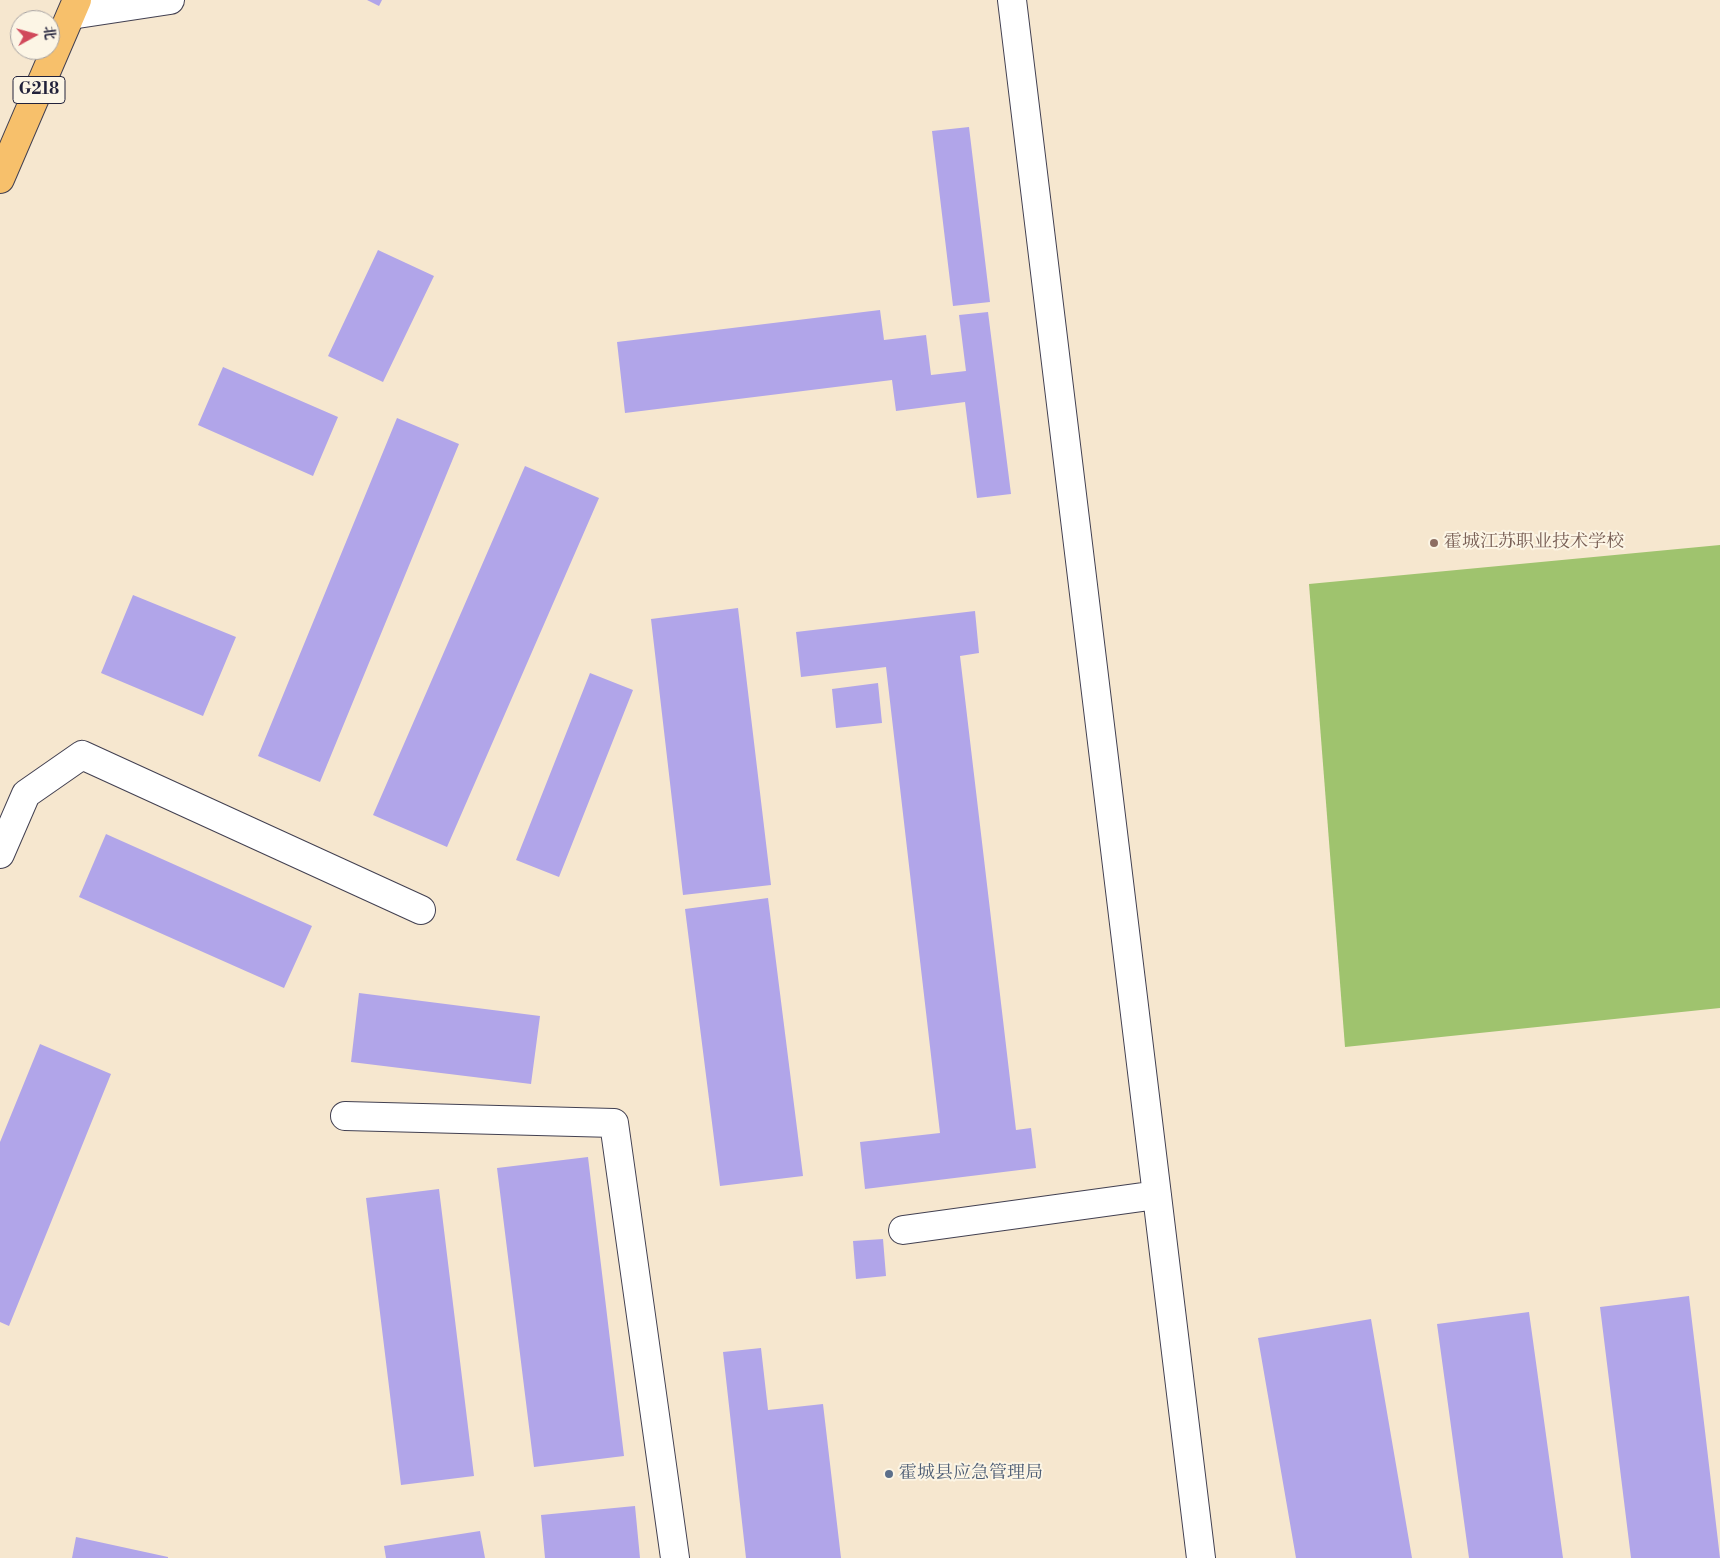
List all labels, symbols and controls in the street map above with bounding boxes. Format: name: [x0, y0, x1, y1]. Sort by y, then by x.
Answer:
north arrow: [10, 10, 60, 60]
text: 北: [39, 25, 59, 41]
road number: G218: [13, 76, 65, 104]
place label: 霍城江苏职业技术学校: [1444, 532, 1624, 554]
marker: 霍城江苏职业技术学校: [1428, 537, 1440, 549]
place label: 霍城县应急管理局: [899, 1463, 1043, 1485]
marker: 霍城县应急管理局: [883, 1468, 895, 1480]

